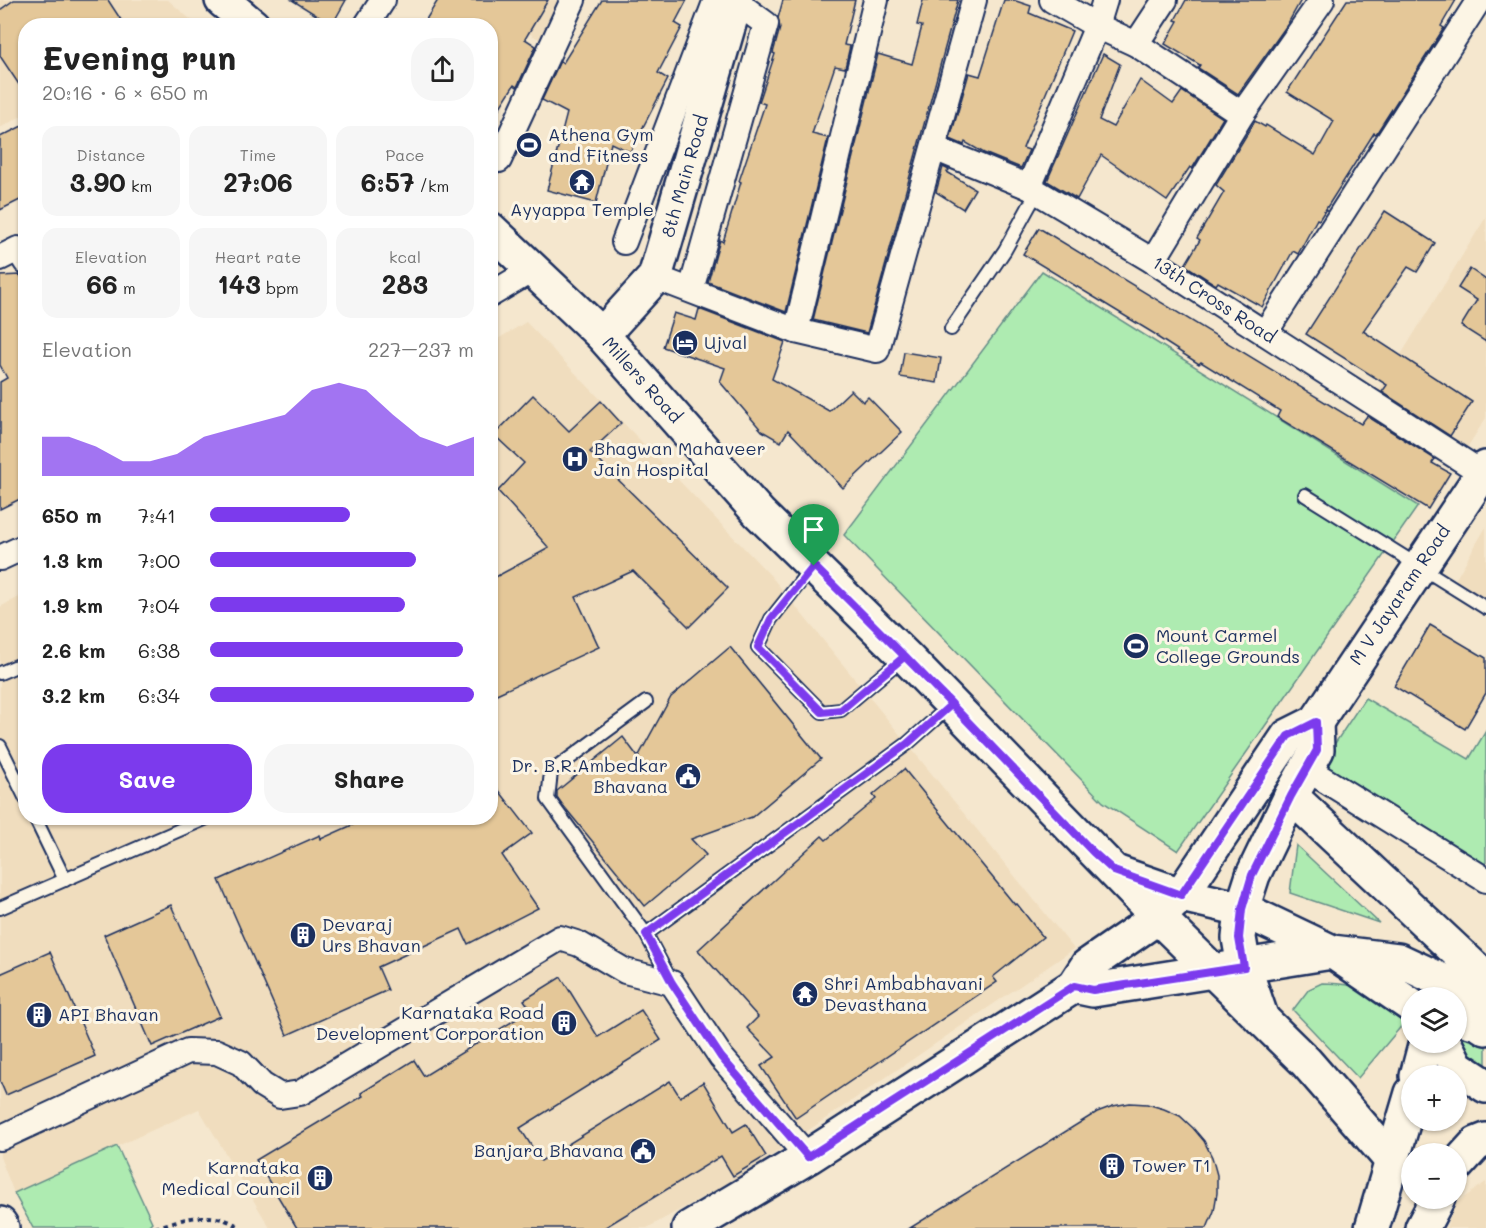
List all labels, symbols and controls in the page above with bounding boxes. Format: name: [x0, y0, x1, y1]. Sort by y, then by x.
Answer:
text: Evening run: [42, 35, 236, 78]
button: share: [411, 38, 474, 101]
text: 20:16 · 6 × 650 m: [42, 79, 208, 105]
street label: 8th Main Road: [655, 112, 713, 240]
place label: Athena Gym and Fitness: [548, 122, 654, 167]
sports icon: Athena Gym and Fitness: [514, 130, 544, 160]
text: Distance: [77, 144, 145, 165]
text: Time: [240, 144, 276, 165]
text: Pace: [385, 144, 425, 165]
text: 3.90: [70, 165, 126, 199]
text: 27:06: [223, 165, 293, 199]
text: 6:57: [361, 165, 414, 199]
temple icon: Ayyappa Temple: [567, 167, 597, 197]
text: km: [126, 175, 152, 196]
text: /km: [414, 175, 449, 196]
place label: Ayyappa Temple: [510, 197, 654, 221]
text: Elevation: [75, 246, 147, 267]
text: Heart rate: [215, 246, 301, 267]
text: kcal: [389, 246, 421, 267]
street label: 13th Cross Road: [1148, 250, 1281, 348]
text: 66: [86, 267, 118, 301]
text: 143: [217, 267, 261, 301]
text: 283: [382, 267, 428, 301]
text: m: [118, 277, 136, 298]
text: bpm: [261, 277, 299, 298]
hotel icon: Ujval: [670, 328, 700, 358]
place label: Ujval: [704, 330, 747, 354]
street label: Millers Road: [598, 331, 688, 428]
text: Elevation: [42, 336, 132, 362]
text: 227–237 m: [368, 336, 474, 362]
place label: Bhagwan Mahaveer Jain Hospital: [594, 436, 766, 481]
hospital icon: Bhagwan Mahaveer Jain Hospital: [560, 444, 590, 474]
text: 650 m: [42, 502, 102, 528]
text: 7:41: [138, 502, 176, 528]
pin: [788, 504, 839, 566]
icon: arrive: [797, 513, 830, 546]
street label: M V Jayaram Road: [1343, 520, 1455, 669]
text: 1.3 km: [42, 547, 103, 573]
text: 7:00: [138, 547, 180, 573]
text: 1.9 km: [42, 592, 103, 618]
text: 7:04: [138, 592, 179, 618]
place label: Mount Carmel College Grounds: [1156, 623, 1300, 668]
sports icon: Mount Carmel College Grounds: [1121, 631, 1151, 661]
text: 2.6 km: [42, 637, 105, 663]
text: 6:38: [138, 637, 180, 663]
text: 3.2 km: [42, 682, 105, 708]
text: 6:34: [138, 682, 180, 708]
button: Save: [42, 744, 252, 813]
button: Share: [264, 744, 474, 813]
place label: Dr. B.R.Ambedkar Bhavana: [512, 753, 668, 798]
public building icon: Dr. B.R.Ambedkar Bhavana: [673, 761, 703, 791]
place label: Devaraj Urs Bhavan: [322, 912, 421, 957]
building icon: Devaraj Urs Bhavan: [288, 920, 318, 950]
place label: Shri Ambabhavani Devasthana: [824, 971, 983, 1016]
temple icon: Shri Ambabhavani Devasthana: [790, 979, 820, 1009]
map controls: [1401, 987, 1467, 1209]
button: layers: [1401, 987, 1467, 1053]
building icon: API Bhavan: [24, 1000, 54, 1030]
place label: Karnataka Road Development Corporation: [316, 1000, 544, 1045]
place label: API Bhavan: [58, 1002, 158, 1026]
building icon: Karnataka Road Development Corporation: [549, 1008, 579, 1038]
button: +: [1401, 1065, 1467, 1131]
public building icon: Banjara Bhavana: [628, 1136, 658, 1166]
place label: Banjara Bhavana: [474, 1138, 624, 1162]
button: −: [1401, 1143, 1467, 1209]
building icon: Tower T1: [1097, 1151, 1127, 1181]
place label: Tower T1: [1132, 1153, 1211, 1177]
place label: Karnataka Medical Council: [162, 1155, 300, 1200]
building icon: Karnataka Medical Council: [305, 1163, 335, 1193]

